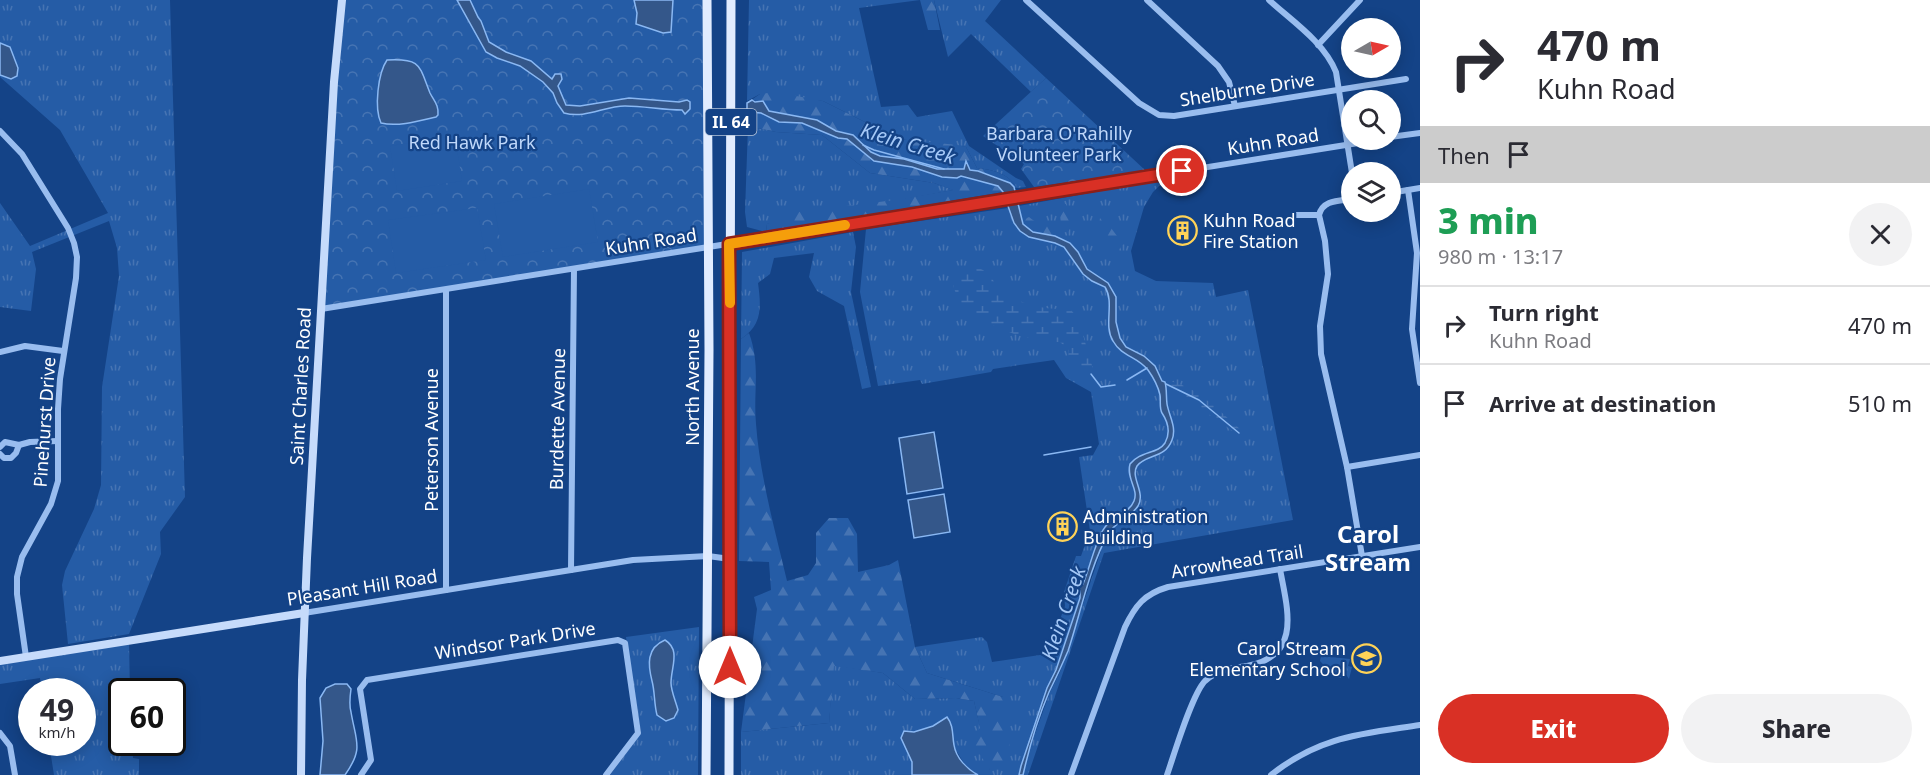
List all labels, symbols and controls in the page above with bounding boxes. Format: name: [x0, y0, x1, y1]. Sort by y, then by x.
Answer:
text: 470 m: [1537, 16, 1661, 73]
north arrow: [1341, 18, 1401, 78]
map controls: [1341, 18, 1401, 222]
icon: right: [1438, 24, 1516, 102]
street label: Shelburne Drive: [1178, 67, 1316, 111]
text: Kuhn Road: [1537, 70, 1676, 107]
button: search: [1341, 90, 1401, 150]
road number: IL 64: [706, 109, 756, 135]
water label: Klein Creek: [857, 116, 960, 170]
park label: Barbara O'Rahilly Volunteer Park: [986, 121, 1133, 166]
street label: Kuhn Road: [1225, 122, 1321, 160]
park label: Red Hawk Park: [408, 130, 536, 154]
icon: arrive: [1502, 138, 1535, 171]
text: Then: [1438, 140, 1490, 170]
pin: [1156, 145, 1207, 196]
icon: arrive: [1165, 154, 1198, 187]
button: layers: [1341, 162, 1401, 222]
text: 3 min: [1438, 196, 1539, 245]
button: close: [1849, 203, 1912, 266]
place label: Kuhn Road Fire Station: [1203, 208, 1299, 253]
building icon: Kuhn Road Fire Station: [1166, 214, 1198, 246]
street label: Kuhn Road: [603, 222, 699, 260]
text: 980 m · 13:17: [1438, 243, 1563, 270]
text: Turn right: [1489, 297, 1599, 327]
street label: Saint Charles Road: [284, 306, 316, 466]
icon: right: [1438, 309, 1471, 342]
text: 470 m: [1848, 310, 1912, 340]
text: Kuhn Road: [1489, 327, 1592, 354]
street label: North Avenue: [680, 328, 704, 446]
street label: Burdette Avenue: [544, 348, 570, 490]
street label: Pinehurst Drive: [27, 356, 61, 488]
street label: Peterson Avenue: [419, 368, 443, 512]
icon: arrive: [1438, 387, 1471, 420]
text: Arrive at destination: [1489, 388, 1716, 418]
text: 510 m: [1848, 388, 1912, 418]
place label: Administration Building: [1083, 504, 1208, 549]
building icon: Administration Building: [1046, 510, 1078, 542]
district label: Carol Stream: [1325, 517, 1411, 578]
street label: Arrowhead Trail: [1169, 539, 1305, 583]
water label: Klein Creek: [1034, 561, 1092, 663]
street label: Pleasant Hill Road: [285, 563, 439, 611]
street label: Windsor Park Drive: [433, 615, 597, 665]
position arrow: [698, 635, 762, 699]
place label: Carol Stream Elementary School: [1189, 636, 1346, 681]
school or university icon: Carol Stream Elementary School: [1351, 642, 1383, 674]
speed limit sign: 60: [108, 678, 186, 756]
text: 49: [40, 689, 74, 730]
button: Exit: [1438, 694, 1669, 763]
button: Share: [1681, 694, 1912, 763]
text: km/h: [39, 722, 75, 742]

